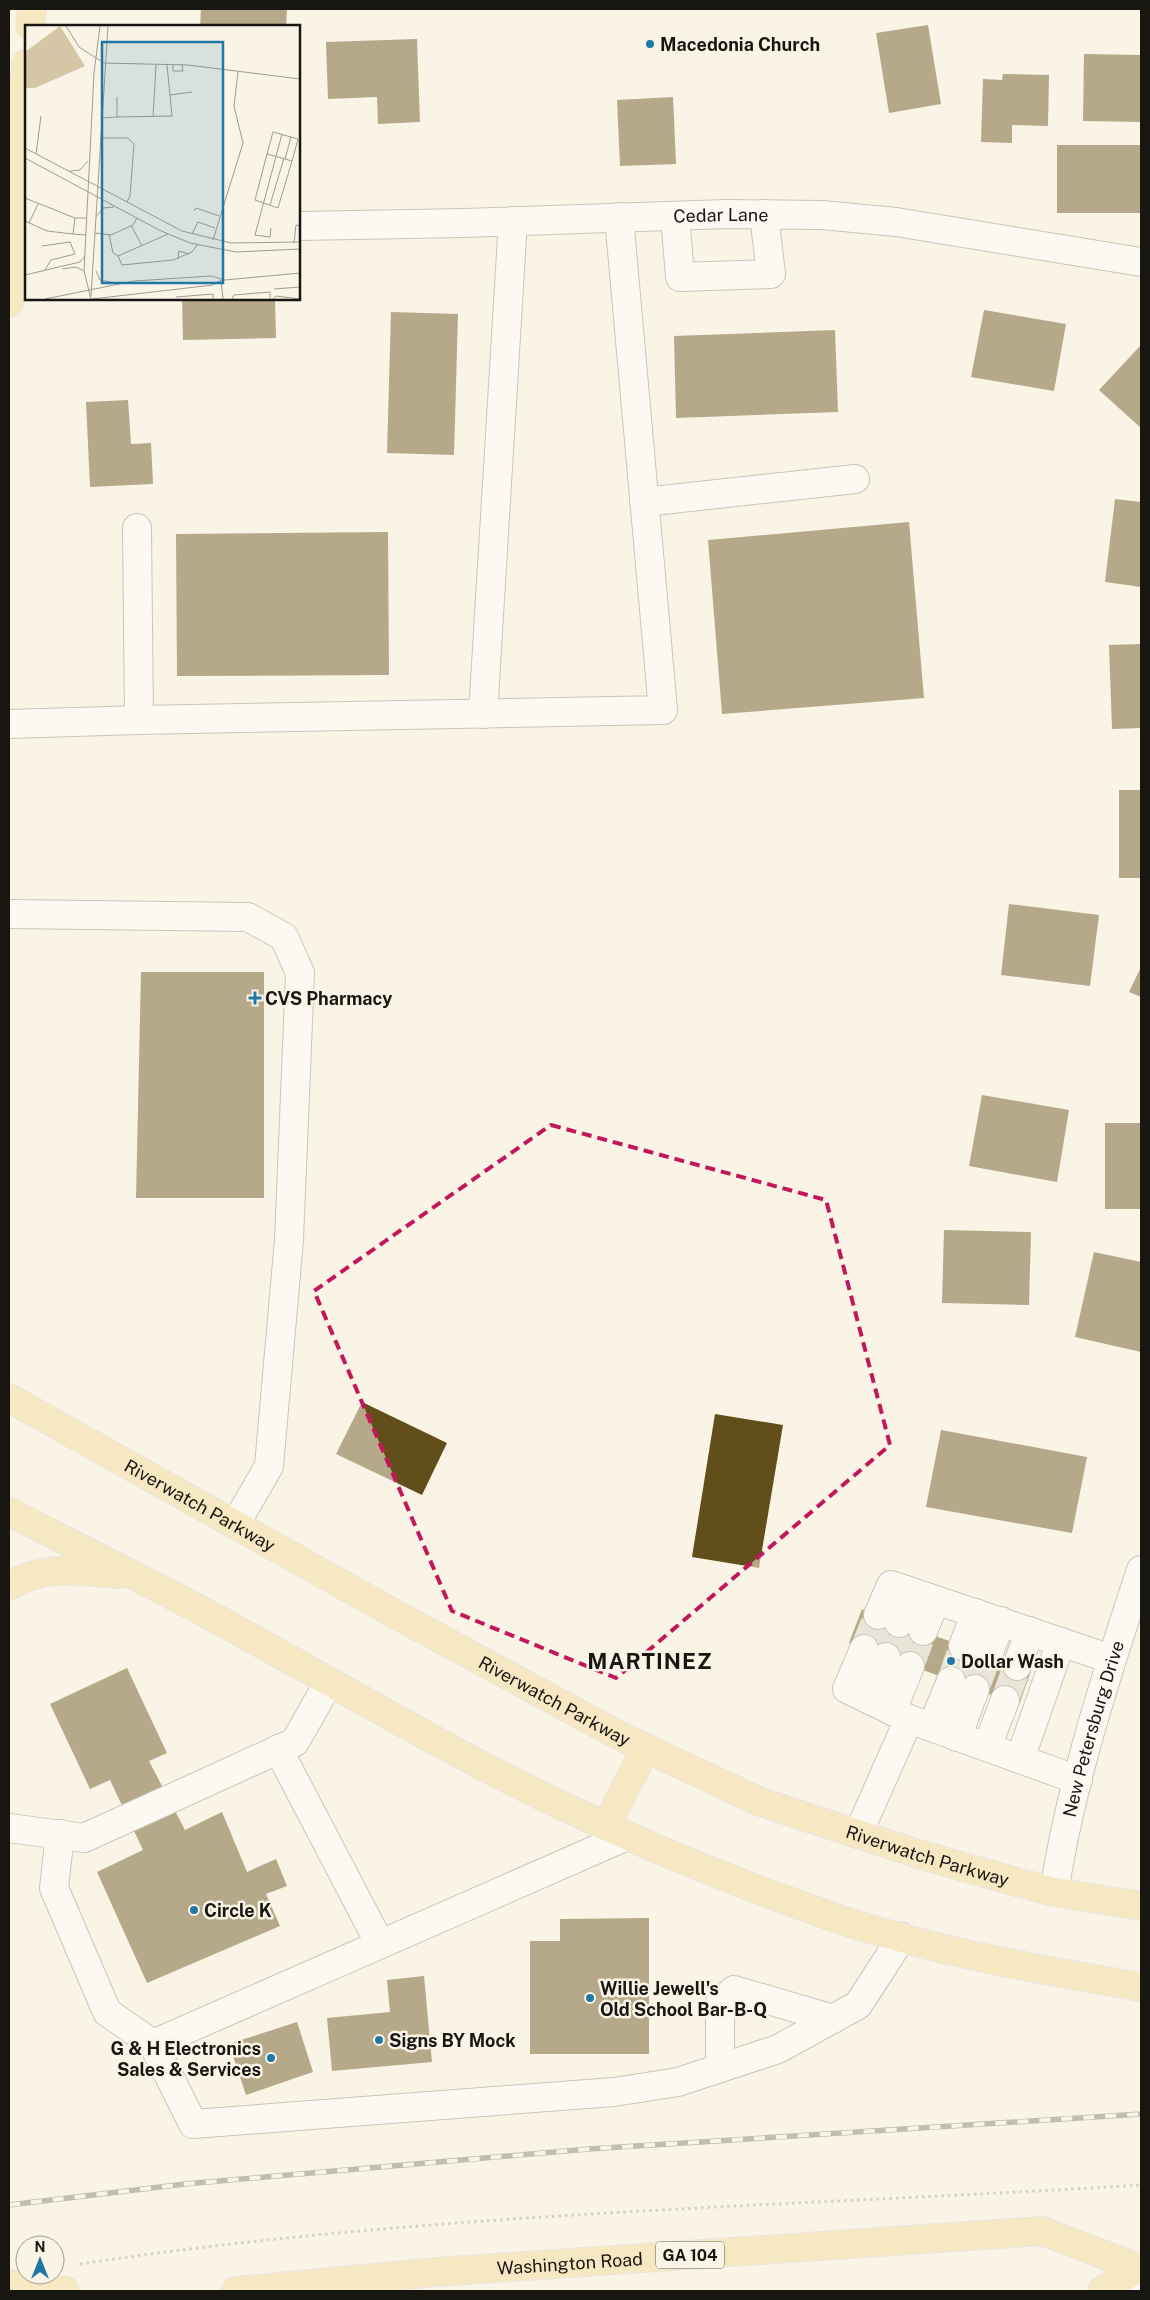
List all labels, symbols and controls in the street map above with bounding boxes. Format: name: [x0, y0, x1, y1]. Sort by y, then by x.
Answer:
inset map: [25, 25, 300, 300]
place label: Macedonia Church: [660, 34, 820, 55]
marker: Macedonia Church: [644, 38, 656, 50]
street label: Cedar Lane: [673, 203, 769, 226]
place label: CVS Pharmacy: [265, 988, 392, 1009]
marker: CVS Pharmacy: [249, 992, 261, 1004]
street label: Riverwatch Parkway: [121, 1454, 279, 1556]
street label: New Petersburg Drive: [1058, 1638, 1128, 1819]
district label: MARTINEZ: [587, 1648, 713, 1674]
street label: Riverwatch Parkway: [475, 1651, 634, 1750]
place label: Dollar Wash: [961, 1651, 1064, 1672]
marker: Dollar Wash: [945, 1655, 957, 1667]
street label: Riverwatch Parkway: [843, 1820, 1012, 1890]
place label: Circle K: [204, 1900, 272, 1921]
marker: Circle K: [188, 1904, 200, 1916]
place label: Willie Jewell's Old School Bar-B-Q: [600, 1978, 767, 2020]
marker: Willie Jewell's Old School Bar-B-Q: [584, 1992, 596, 2004]
place label: Signs BY Mock: [389, 2030, 516, 2051]
marker: Signs BY Mock: [373, 2034, 385, 2046]
place label: G & H Electronics Sales & Services: [111, 2038, 261, 2080]
marker: G & H Electronics Sales & Services: [265, 2052, 277, 2064]
north arrow: [15, 2235, 65, 2285]
text: N: [35, 2239, 45, 2255]
road number: GA 104: [656, 2242, 724, 2268]
street label: Washington Road: [496, 2248, 644, 2278]

